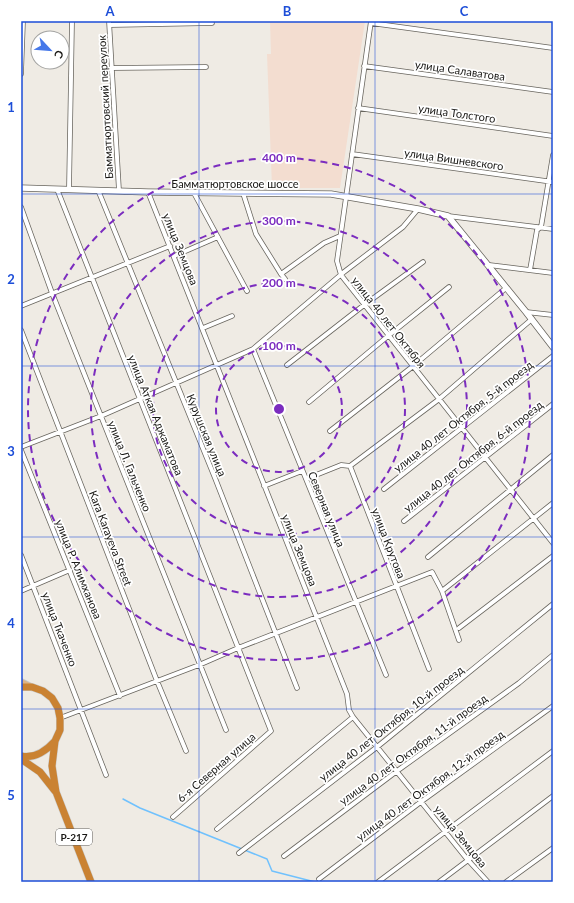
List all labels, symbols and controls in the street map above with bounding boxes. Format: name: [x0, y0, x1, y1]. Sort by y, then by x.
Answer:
text: A: [104, 3, 115, 19]
text: B: [283, 3, 292, 19]
text: C: [460, 3, 469, 19]
north arrow: [30, 30, 70, 70]
street label: Бамматюртовский переулок: [95, 34, 115, 179]
text: С: [52, 48, 67, 61]
street label: улица Салаватова: [414, 57, 506, 83]
text: 1: [7, 99, 15, 115]
street label: улица Толстого: [418, 101, 496, 125]
street label: улица Вишневского: [403, 146, 505, 172]
text: 400 m: [262, 150, 296, 165]
street label: Бамматюртовское шоссе: [171, 177, 299, 190]
street label: улица Земцова: [161, 211, 201, 287]
text: 300 m: [262, 213, 296, 228]
text: 2: [7, 271, 15, 287]
street label: улица 40 лет Октября: [349, 274, 429, 370]
text: 200 m: [262, 275, 296, 290]
text: 100 m: [262, 338, 296, 353]
street label: улица Аткая Аджаматова: [126, 353, 186, 477]
street label: улица 40 лет Октября, 5-й проезд: [391, 357, 535, 474]
street label: Курушская улица: [185, 392, 229, 478]
street label: улица 40 лет Октября, 6-й проезд: [401, 397, 545, 514]
centre of rings: [272, 402, 286, 416]
street label: улица Л. Гальченко: [106, 419, 154, 513]
text: 3: [7, 443, 15, 459]
street label: Северная улица: [306, 469, 348, 549]
street label: Kara Karayeva Street: [87, 489, 135, 587]
street label: улица Крутова: [370, 506, 408, 580]
street label: улица Земцова: [280, 512, 320, 588]
street label: улица Р. Алимханова: [53, 517, 105, 621]
street label: улица Ткаченко: [40, 590, 80, 668]
text: 4: [7, 615, 15, 631]
street label: улица 40 лет Октября, 10-й проезд: [316, 663, 466, 783]
street label: улица 40 лет Октября, 11-й проезд: [337, 691, 490, 807]
street label: улица 40 лет Октября, 12-й проезд: [354, 727, 507, 843]
street label: 6-я Северная улица: [174, 730, 258, 804]
text: 5: [7, 787, 15, 803]
street label: улица Земцова: [432, 802, 490, 870]
road number: Р-217: [56, 829, 92, 845]

